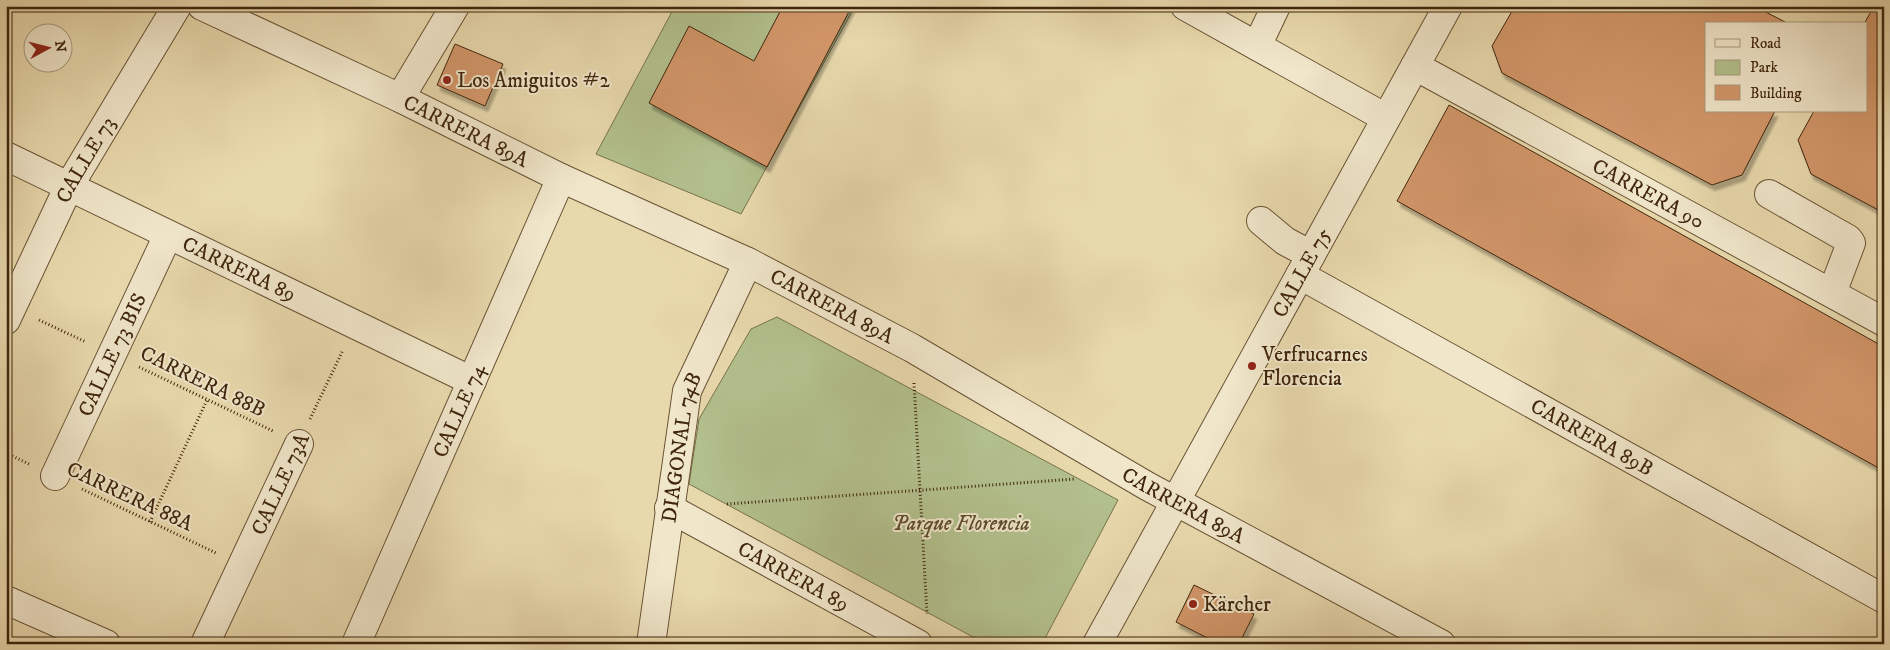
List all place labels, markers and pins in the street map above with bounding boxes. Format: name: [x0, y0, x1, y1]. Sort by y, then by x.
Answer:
place label: Los Amiguitos #2: [457, 68, 610, 94]
marker: Los Amiguitos #2: [441, 74, 453, 86]
place label: Verfrucarnes Florencia: [1261, 342, 1368, 392]
marker: Verfrucarnes Florencia: [1246, 360, 1258, 372]
place label: Kärcher: [1203, 592, 1271, 618]
marker: Kärcher: [1187, 598, 1199, 610]

